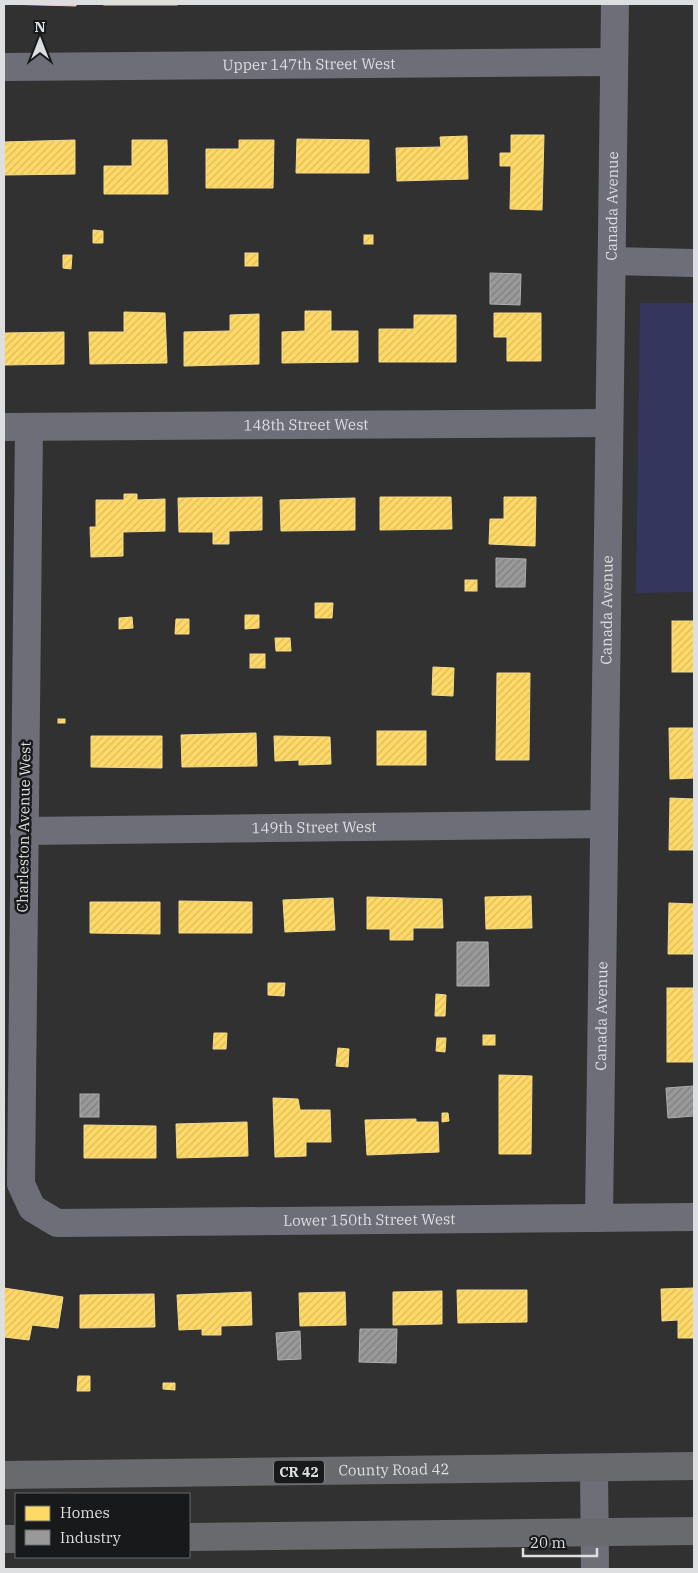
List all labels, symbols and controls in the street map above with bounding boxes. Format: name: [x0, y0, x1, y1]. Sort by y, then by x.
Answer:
north arrow: [15, 15, 65, 65]
text: N: [34, 18, 46, 36]
street label: Upper 147th Street West: [222, 54, 396, 74]
street label: Canada Avenue: [602, 151, 622, 261]
street label: 148th Street West: [243, 415, 369, 434]
street label: Canada Avenue: [596, 555, 617, 665]
street label: Charleston Avenue West: [13, 741, 34, 913]
street label: 149th Street West: [251, 817, 377, 837]
street label: Canada Avenue: [591, 961, 611, 1071]
street label: Lower 150th Street West: [283, 1209, 456, 1230]
street label: County Road 42: [338, 1459, 450, 1480]
road number: CR 42: [274, 1460, 324, 1484]
legend: [15, 1493, 190, 1558]
text: Homes: [60, 1503, 110, 1522]
scale bar: [523, 1526, 597, 1558]
text: Industry: [60, 1528, 121, 1547]
text: 20 m: [530, 1533, 566, 1552]

